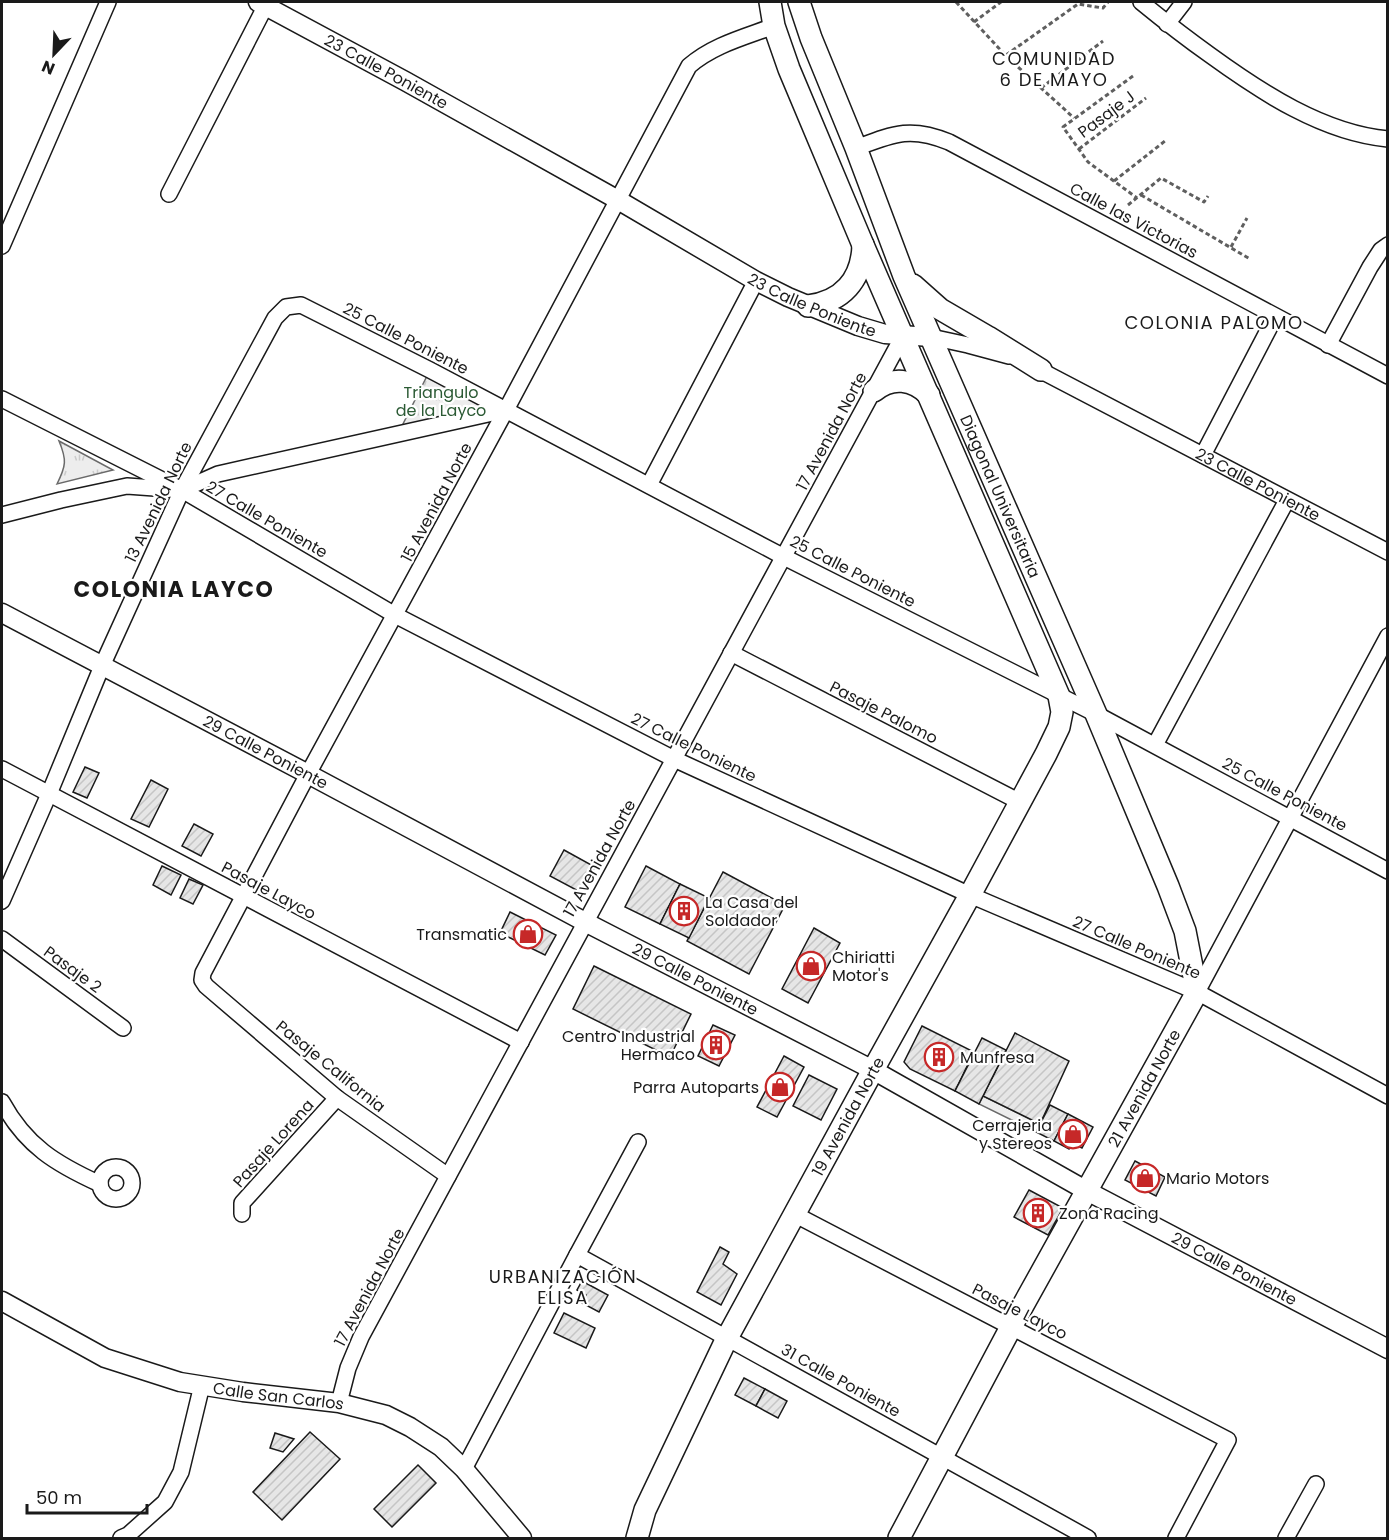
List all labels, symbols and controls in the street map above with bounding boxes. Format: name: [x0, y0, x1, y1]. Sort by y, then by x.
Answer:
north arrow: [24, 24, 84, 84]
street label: 23 Calle Poniente: [320, 29, 452, 115]
district label: COMUNIDAD 6 DE MAYO: [992, 46, 1116, 92]
text: N: [38, 54, 58, 80]
street label: Pasaje J: [1073, 85, 1140, 143]
street label: Calle las Victorias: [1066, 177, 1202, 264]
street label: 23 Calle Poniente: [743, 268, 879, 343]
street label: 25 Calle Poniente: [339, 297, 473, 380]
district label: COLONIA PALOMO: [1124, 310, 1304, 335]
street label: 17 Avenida Norte: [791, 368, 872, 495]
park label: Triangulo de la Layco: [396, 381, 486, 422]
street label: Diagonal Universitaria: [954, 411, 1046, 582]
street label: 13 Avenida Norte: [119, 438, 198, 566]
street label: 15 Avenida Norte: [395, 438, 478, 566]
street label: 23 Calle Poniente: [1191, 442, 1324, 527]
street label: 27 Calle Poniente: [202, 475, 332, 564]
street label: 25 Calle Poniente: [786, 530, 920, 613]
district label: COLONIA LAYCO: [74, 574, 274, 605]
street label: Pasaje Palomo: [826, 675, 942, 750]
street label: 27 Calle Poniente: [627, 707, 760, 788]
street label: 29 Calle Poniente: [199, 710, 332, 795]
street label: 25 Calle Poniente: [1218, 752, 1351, 837]
street label: 17 Avenida Norte: [558, 795, 641, 921]
street label: Pasaje Layco: [217, 856, 320, 925]
place label: La Casa del Soldador: [705, 891, 798, 932]
building icon: La Casa del Soldador: [668, 895, 700, 927]
street label: 27 Calle Poniente: [1069, 910, 1204, 985]
shop icon: Transmatic: [512, 918, 544, 950]
place label: Transmatic: [416, 923, 507, 946]
street label: 29 Calle Poniente: [628, 937, 762, 1021]
street label: Pasaje 2: [39, 941, 106, 998]
place label: Chiriatti Motor's: [832, 946, 895, 987]
shop icon: Chiriatti Motor's: [795, 950, 827, 982]
street label: Pasaje California: [271, 1015, 390, 1118]
place label: Centro Industrial Hermaco: [562, 1025, 695, 1066]
street label: 21 Avenida Norte: [1102, 1025, 1186, 1151]
building icon: Centro Industrial Hermaco: [700, 1029, 732, 1061]
building icon: Munfresa: [923, 1041, 955, 1073]
place label: Munfresa: [960, 1046, 1035, 1069]
street label: 19 Avenida Norte: [806, 1053, 890, 1180]
shop icon: Parra Autoparts: [764, 1071, 796, 1103]
place label: Parra Autoparts: [633, 1076, 759, 1099]
street label: Pasaje Lorena: [228, 1094, 319, 1192]
place label: Cerrajeria y Stereos: [972, 1114, 1052, 1155]
shop icon: Cerrajeria y Stereos: [1057, 1118, 1089, 1150]
shop icon: Mario Motors: [1129, 1162, 1161, 1194]
place label: Mario Motors: [1166, 1167, 1269, 1190]
building icon: Zona Racing: [1022, 1197, 1054, 1229]
place label: Zona Racing: [1059, 1202, 1158, 1225]
street label: 17 Avenida Norte: [329, 1224, 410, 1351]
street label: 29 Calle Poniente: [1168, 1226, 1301, 1311]
district label: URBANIZACIÓN ELISA: [489, 1264, 637, 1310]
street label: Pasaje Layco: [968, 1278, 1071, 1345]
street label: 31 Calle Poniente: [777, 1338, 905, 1423]
street label: Calle San Carlos: [211, 1376, 347, 1416]
scale bar: [27, 1477, 147, 1515]
text: 50 m: [36, 1485, 82, 1510]

